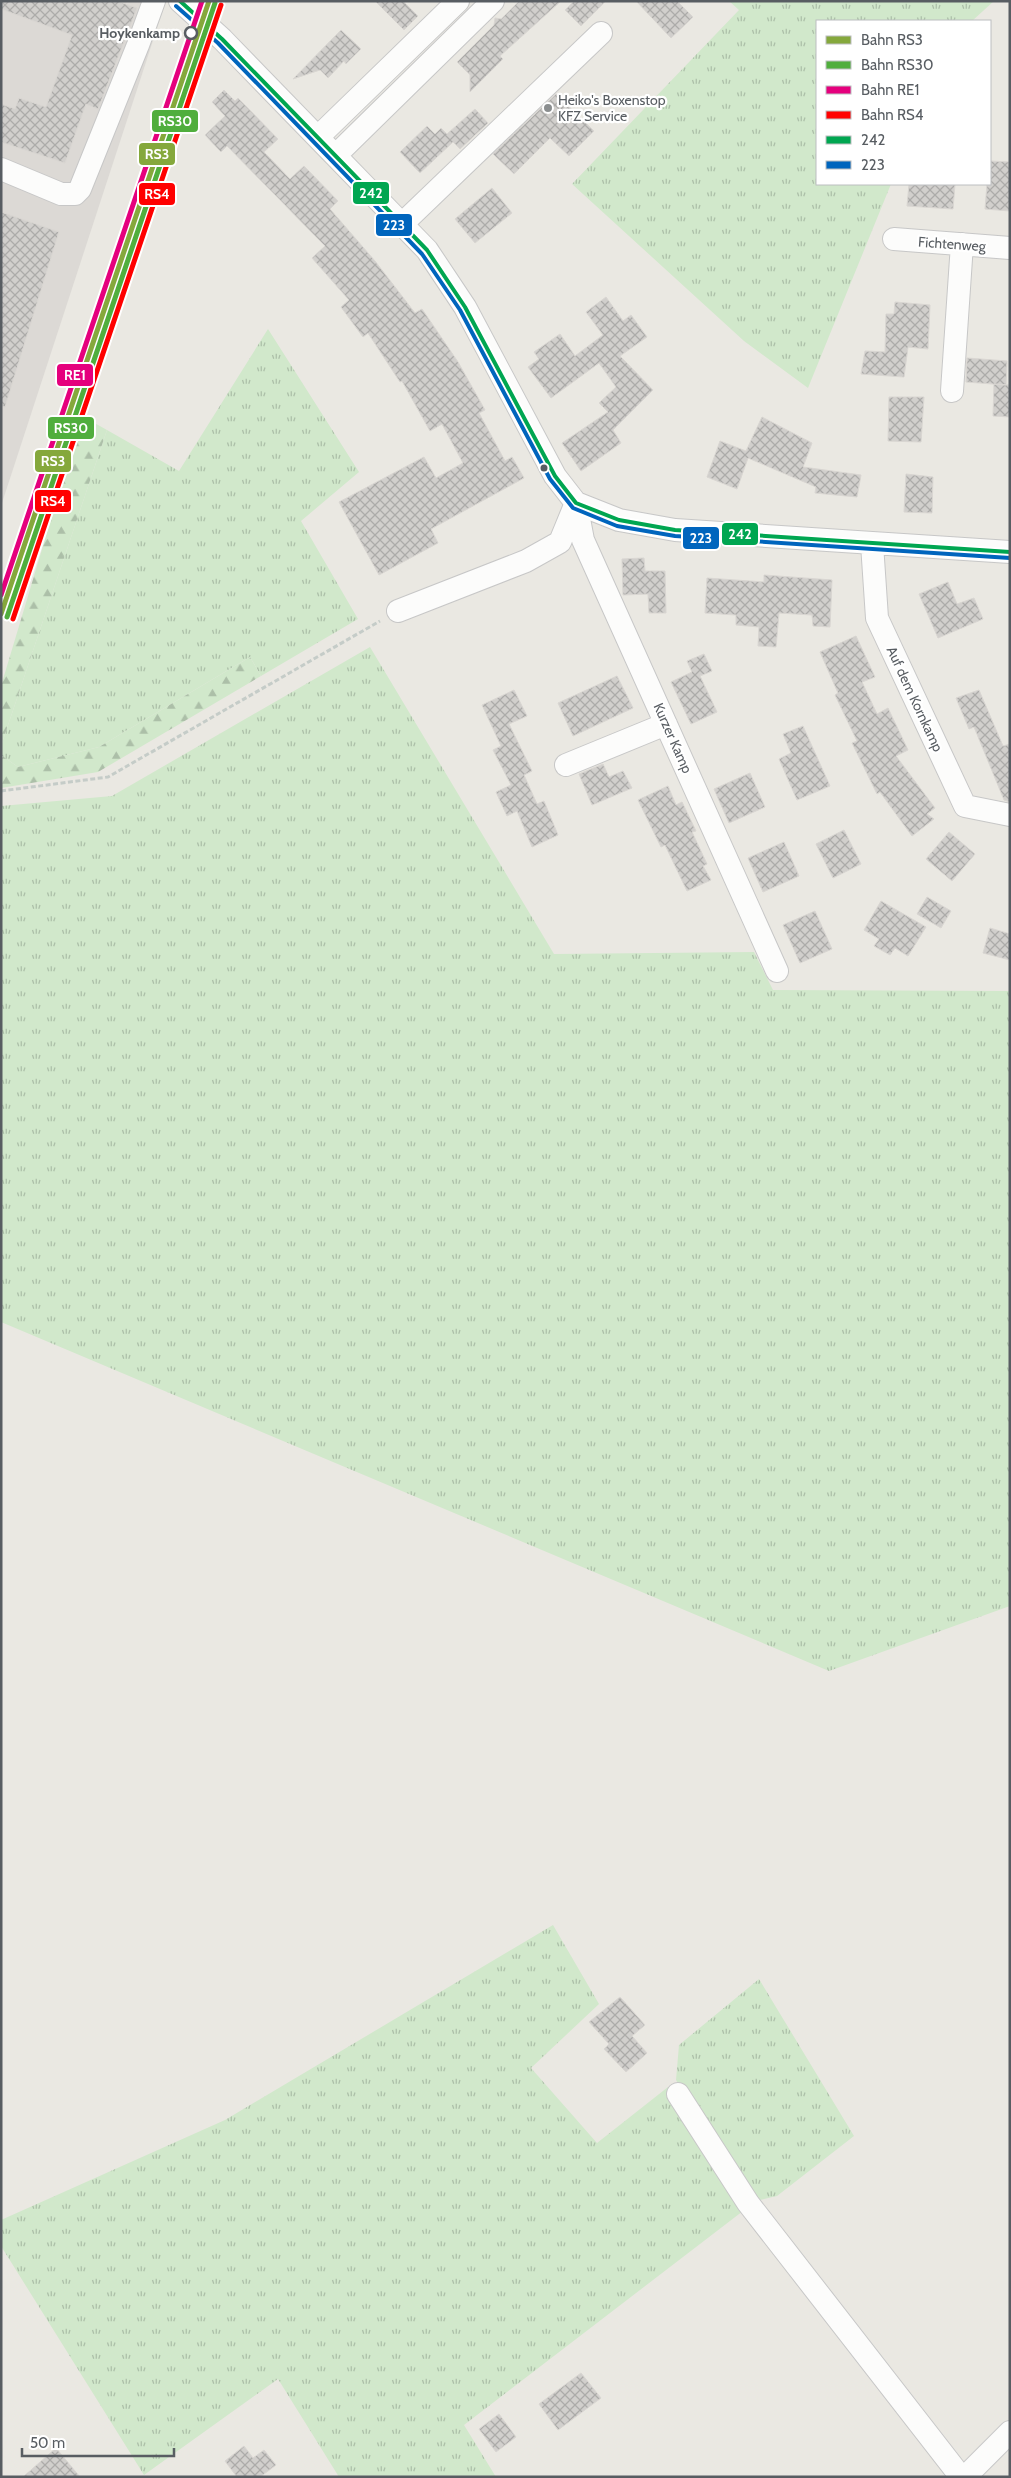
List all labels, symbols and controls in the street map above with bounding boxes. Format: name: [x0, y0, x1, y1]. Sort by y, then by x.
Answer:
legend: [816, 20, 991, 185]
place label: Hoykenkamp: [99, 24, 180, 42]
marker: Hoykenkamp: [184, 26, 198, 40]
text: Bahn RS3: [861, 31, 923, 49]
text: Bahn RS30: [861, 56, 933, 74]
text: Bahn RE1: [861, 81, 919, 99]
place label: Heiko's Boxenstop KFZ Service: [558, 91, 666, 125]
marker: Heiko's Boxenstop KFZ Service: [542, 102, 554, 114]
text: Bahn RS4: [861, 106, 924, 124]
line badge: RS30: [151, 109, 199, 133]
text: RS30: [158, 112, 192, 130]
text: 242: [861, 131, 886, 149]
line badge: RS3: [138, 142, 176, 166]
text: RS3: [145, 145, 169, 163]
text: 223: [861, 156, 885, 174]
line badge: 242: [352, 181, 390, 205]
line badge: RS4: [138, 182, 176, 206]
text: 242: [359, 184, 383, 202]
text: RS4: [144, 185, 170, 203]
line badge: 223: [375, 213, 413, 237]
text: 223: [383, 216, 405, 234]
street label: Fichtenweg: [918, 233, 987, 255]
line badge: RE1: [56, 363, 94, 387]
text: RE1: [64, 366, 86, 384]
line badge: RS30: [47, 416, 95, 440]
text: RS30: [54, 419, 88, 437]
line badge: RS3: [34, 449, 72, 473]
text: RS3: [41, 452, 65, 470]
unlabelled marker: [539, 463, 549, 473]
line badge: RS4: [34, 489, 72, 513]
text: RS4: [40, 492, 66, 510]
line badge: 242: [721, 522, 759, 546]
text: 242: [728, 525, 752, 543]
line badge: 223: [682, 526, 720, 550]
text: 223: [690, 529, 712, 547]
street label: Auf dem Kornkamp: [883, 643, 947, 755]
street label: Kurzer Kamp: [649, 700, 697, 776]
scale bar: [22, 2426, 175, 2458]
text: 50 m: [30, 2434, 65, 2452]

